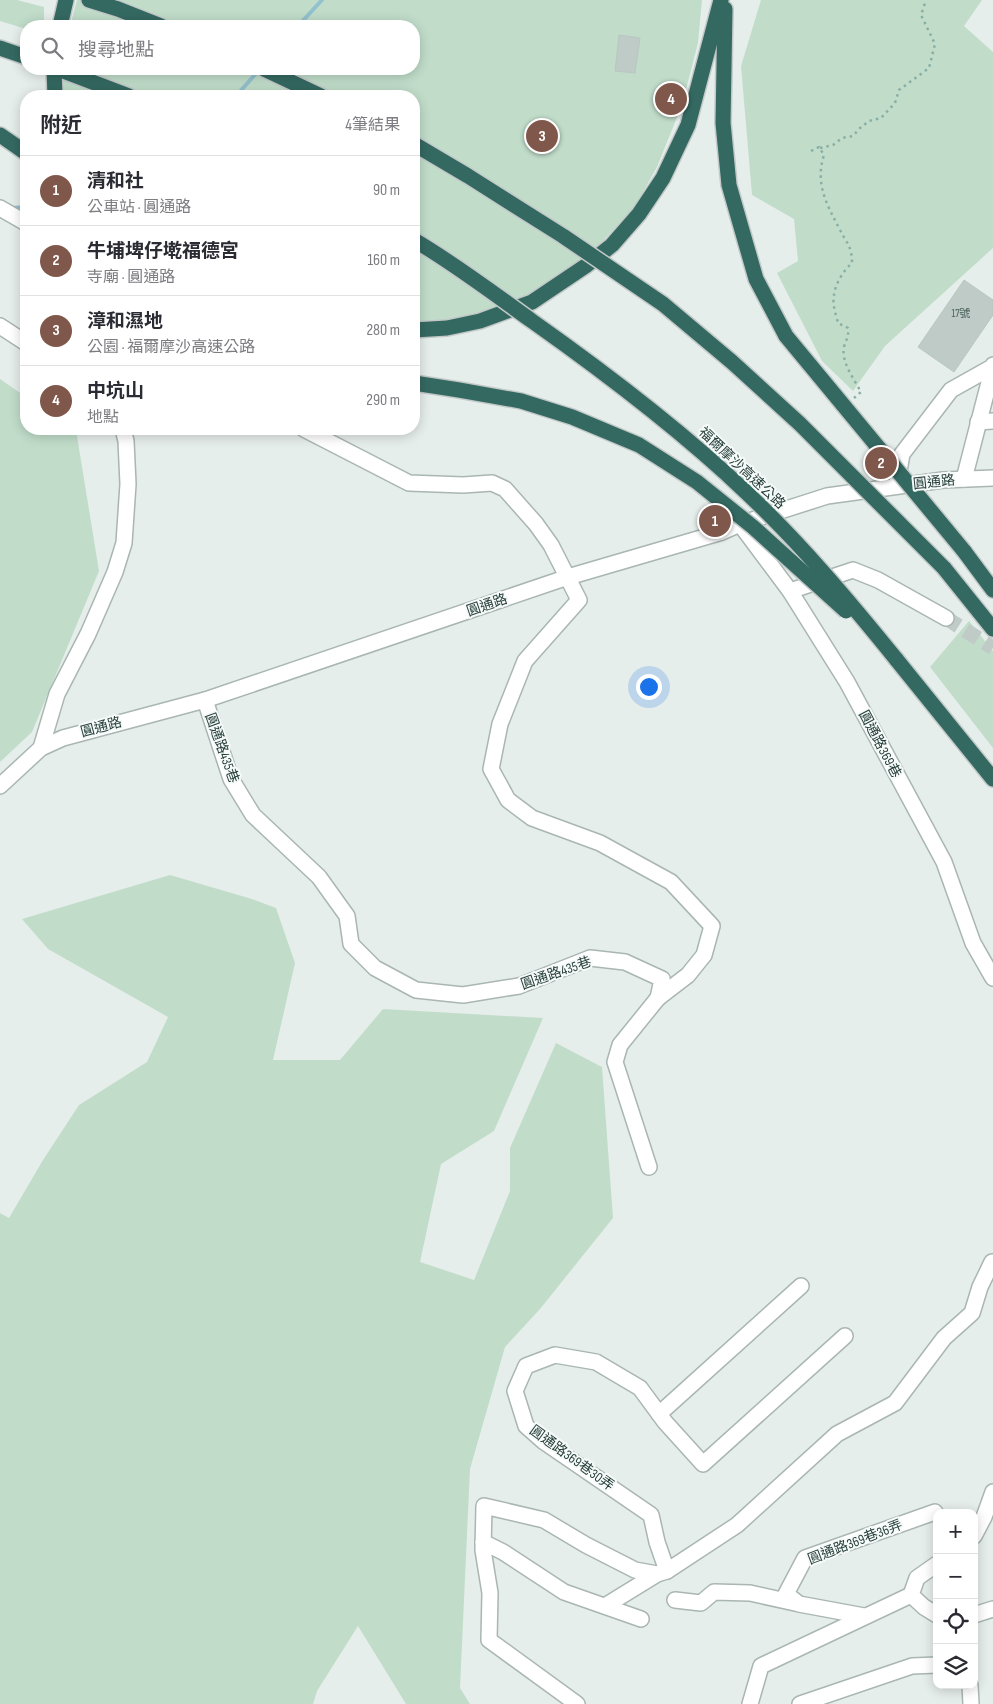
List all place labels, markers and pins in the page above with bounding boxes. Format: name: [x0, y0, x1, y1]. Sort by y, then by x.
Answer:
pin: 4: [655, 80, 687, 118]
pin: 3: [526, 117, 558, 155]
pin: 2: [865, 444, 897, 482]
pin: 1: [699, 502, 731, 540]

